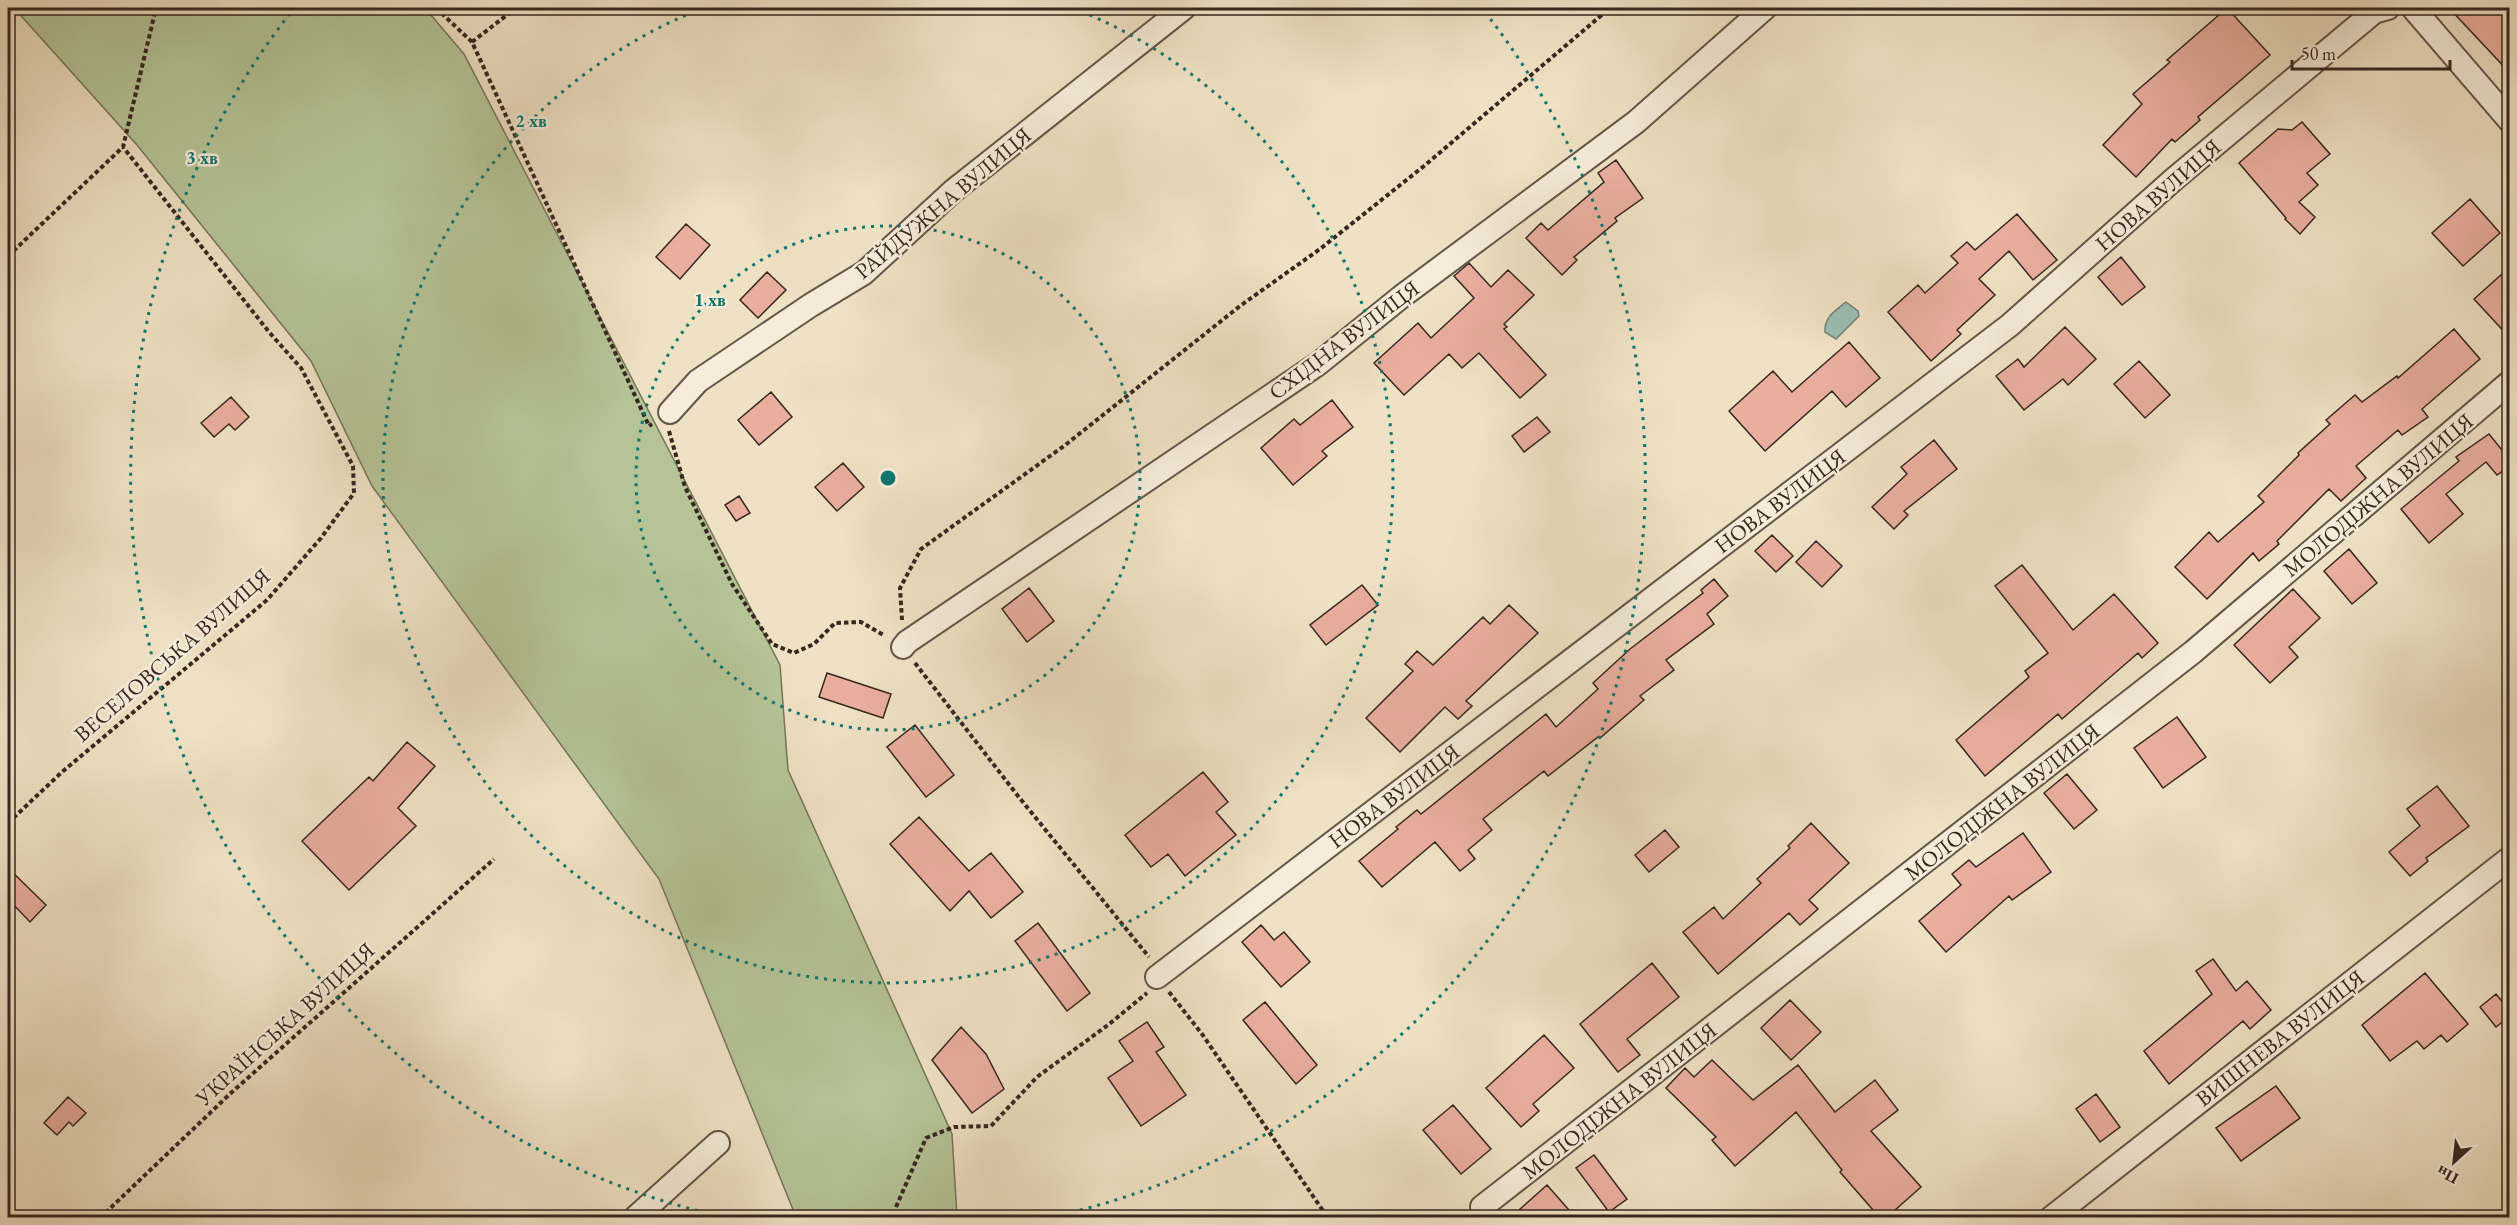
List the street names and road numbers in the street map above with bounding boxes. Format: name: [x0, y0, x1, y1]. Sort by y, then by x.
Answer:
street label: РАЙДУЖНА ВУЛИЦЯ: [849, 120, 1037, 285]
street label: НОВА ВУЛИЦЯ: [2089, 132, 2227, 258]
street label: СХІДНА ВУЛИЦЯ: [1263, 274, 1426, 406]
street label: МОЛОДІЖНА ВУЛИЦЯ: [2277, 407, 2480, 583]
street label: НОВА ВУЛИЦЯ: [1708, 442, 1852, 560]
street label: ВЕСЕЛОВСЬКА ВУЛИЦЯ: [68, 562, 276, 748]
street label: МОЛОДІЖНА ВУЛИЦЯ: [1898, 716, 2106, 887]
street label: НОВА ВУЛИЦЯ: [1322, 737, 1466, 855]
street label: УКРАЇНСЬКА ВУЛИЦЯ: [189, 936, 381, 1113]
street label: ВИШНЕВА ВУЛИЦЯ: [2190, 963, 2370, 1113]
street label: МОЛОДІЖНА ВУЛИЦЯ: [1515, 1015, 1723, 1186]

